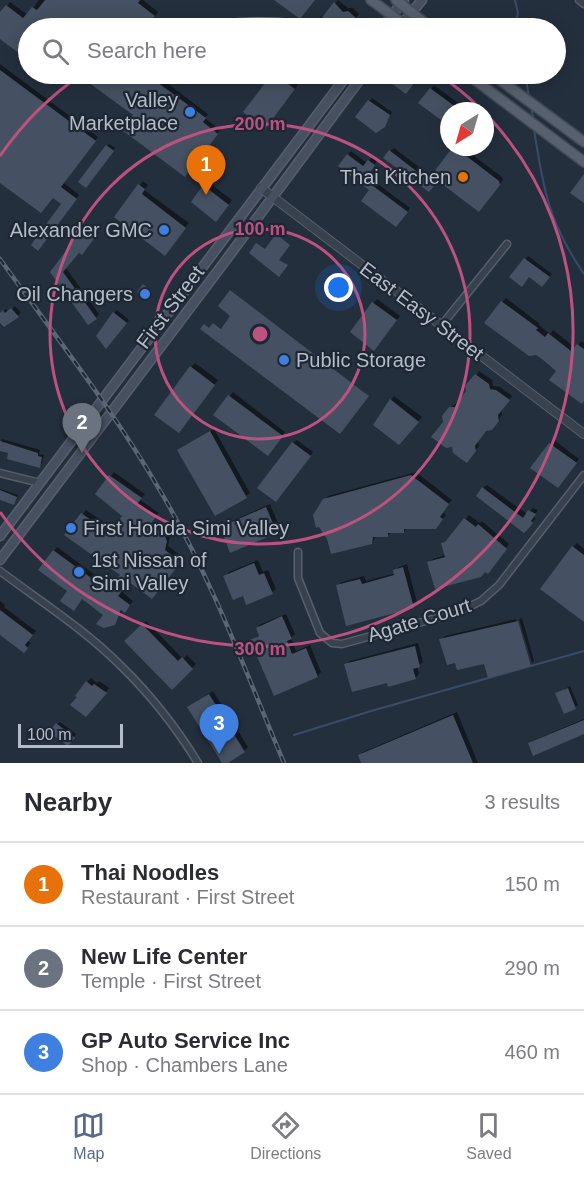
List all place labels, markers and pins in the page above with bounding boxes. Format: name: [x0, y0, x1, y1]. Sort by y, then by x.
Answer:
place label: Valley Marketplace: [69, 89, 178, 134]
marker: Valley Marketplace: [183, 105, 197, 119]
pin: 1: [186, 146, 226, 195]
place label: Thai Kitchen: [340, 166, 451, 188]
marker: Thai Kitchen: [456, 170, 470, 184]
place label: Alexander GMC: [10, 219, 152, 241]
marker: Alexander GMC: [157, 223, 171, 237]
place label: Oil Changers: [16, 283, 133, 305]
marker: Oil Changers: [138, 287, 152, 301]
centre of rings: [250, 324, 270, 344]
place label: Public Storage: [296, 349, 426, 371]
marker: Public Storage: [277, 353, 291, 367]
pin: 2: [62, 404, 101, 453]
place label: First Honda Simi Valley: [83, 517, 289, 539]
marker: First Honda Simi Valley: [64, 521, 78, 535]
place label: 1st Nissan of Simi Valley: [91, 549, 207, 594]
marker: 1st Nissan of Simi Valley: [72, 565, 86, 579]
pin: 3: [200, 704, 238, 754]

